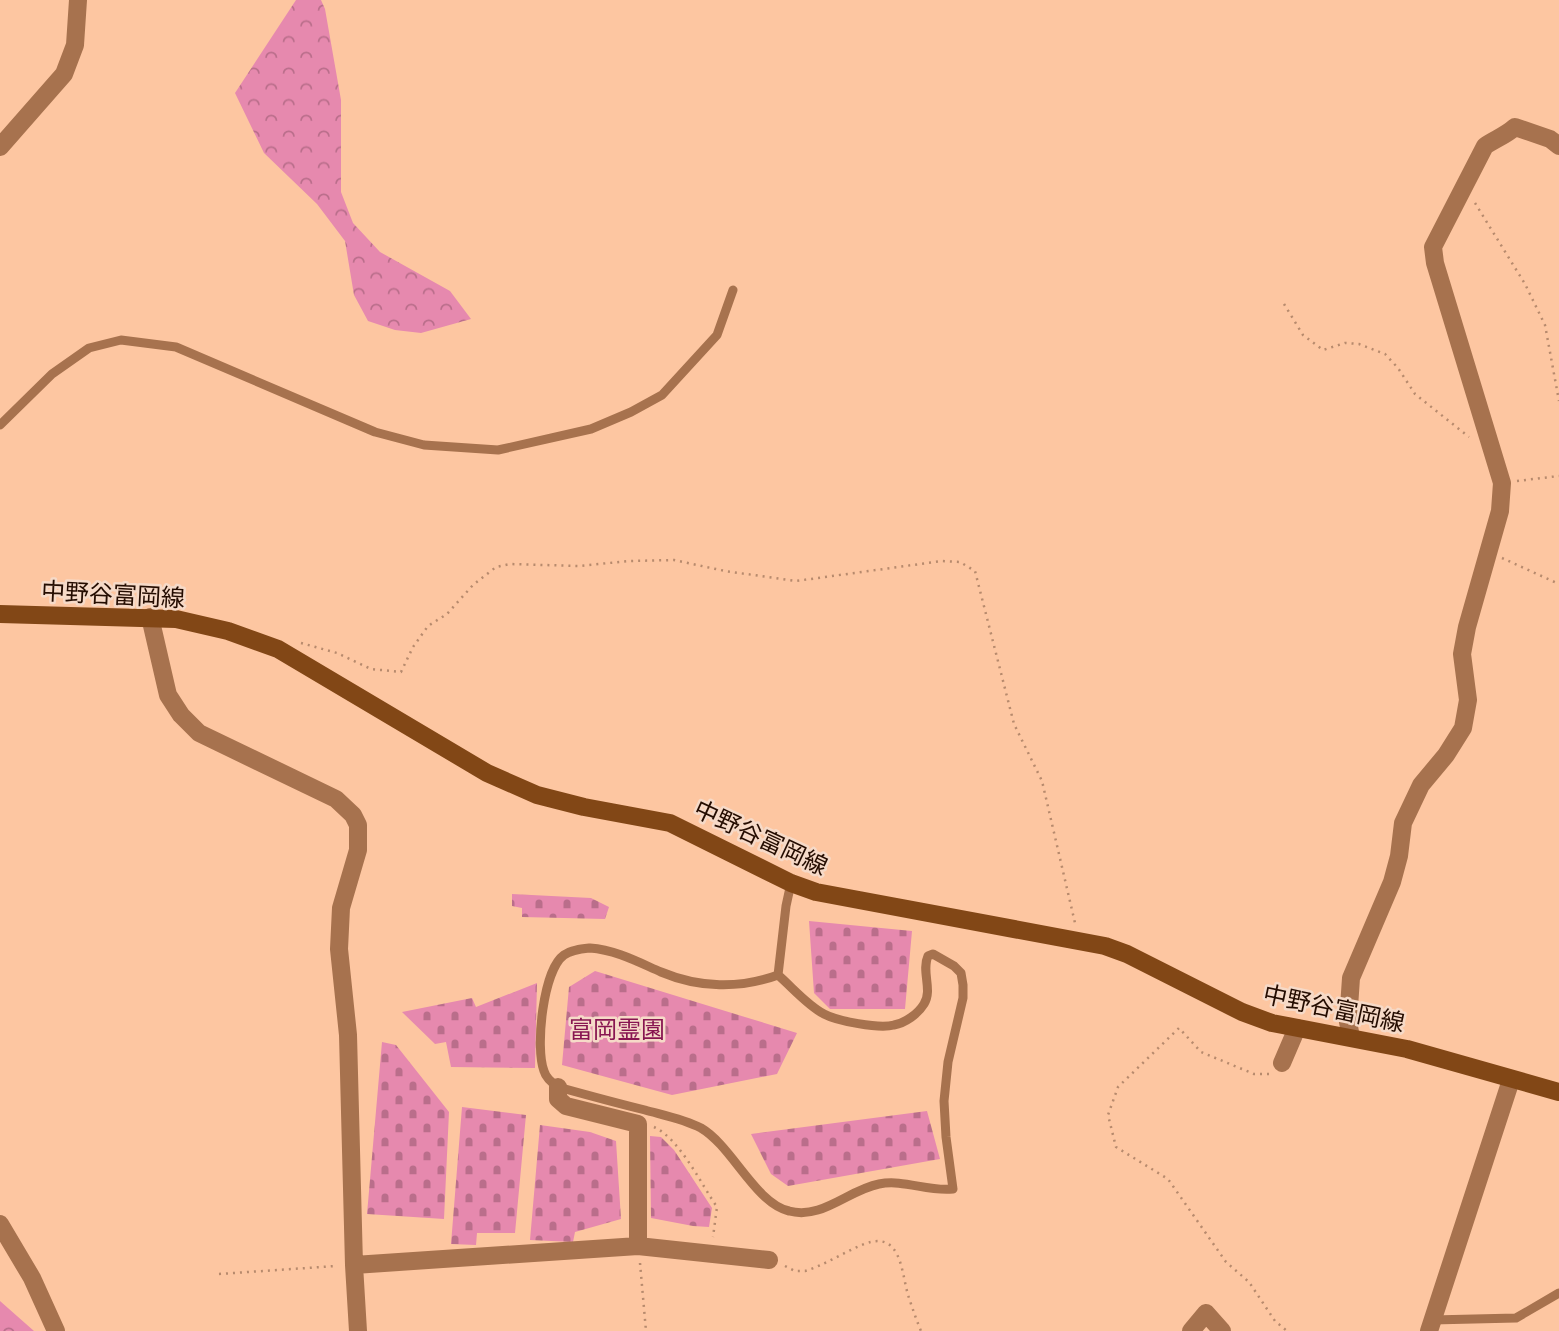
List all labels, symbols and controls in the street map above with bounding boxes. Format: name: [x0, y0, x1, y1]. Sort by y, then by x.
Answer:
street label: 中野谷富岡線: [40, 575, 186, 613]
street label: 中野谷富岡線: [689, 793, 833, 881]
street label: 中野谷富岡線: [1260, 978, 1408, 1038]
park label: 富岡霊園: [569, 1014, 665, 1044]

